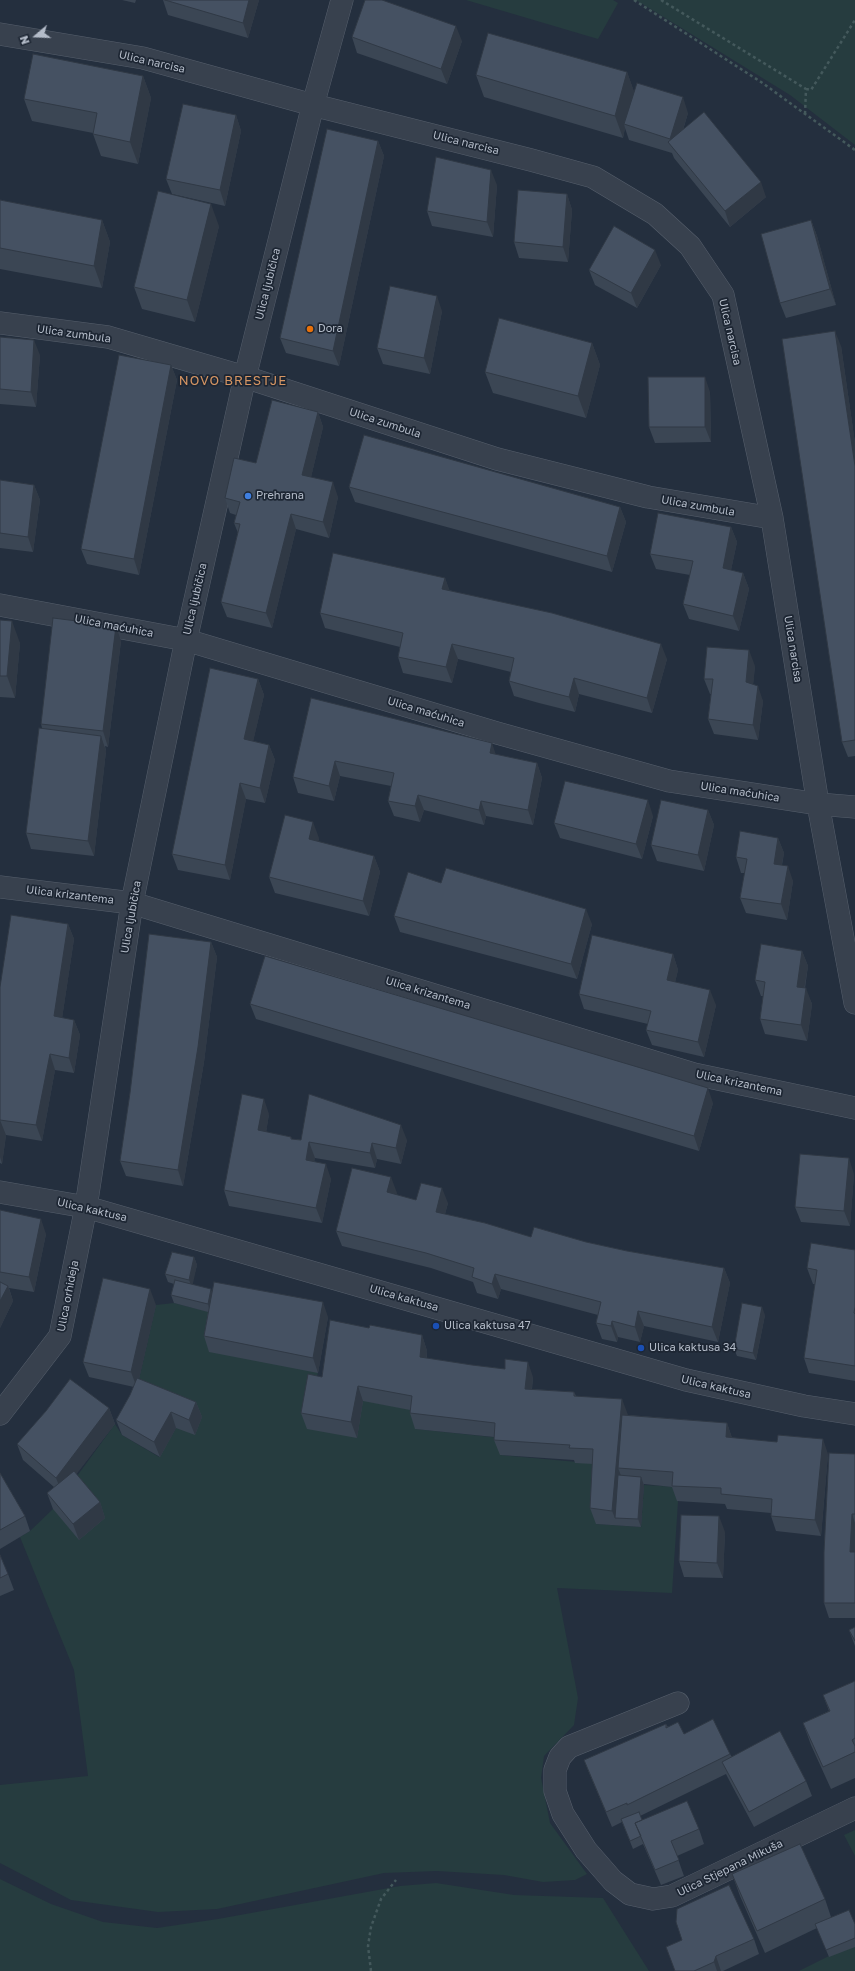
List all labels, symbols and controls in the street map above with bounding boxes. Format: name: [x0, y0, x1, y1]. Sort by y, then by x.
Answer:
north arrow: [16, 16, 56, 56]
text: N: [17, 34, 32, 46]
street label: Ulica narcisa: [118, 48, 186, 76]
street label: Ulica narcisa: [432, 128, 500, 158]
street label: Ulica ljubičica: [253, 247, 283, 321]
street label: Ulica narcisa: [716, 298, 744, 366]
street label: Ulica zumbula: [36, 322, 112, 346]
place label: Dora: [318, 322, 343, 336]
marker: Dora: [305, 324, 315, 334]
district label: NOVO BRESTJE: [179, 373, 287, 389]
street label: Ulica zumbula: [347, 405, 423, 441]
place label: Prehrana: [256, 489, 304, 503]
marker: Prehrana: [243, 491, 253, 501]
street label: Ulica zumbula: [660, 493, 736, 519]
street label: Ulica ljubičica: [180, 562, 210, 636]
street label: Ulica maćuhica: [73, 612, 155, 640]
street label: Ulica narcisa: [781, 615, 805, 683]
street label: Ulica maćuhica: [386, 694, 466, 730]
street label: Ulica maćuhica: [699, 779, 781, 805]
street label: Ulica ljubičica: [118, 880, 144, 954]
street label: Ulica krizantema: [25, 883, 115, 907]
street label: Ulica krizantema: [384, 974, 472, 1012]
street label: Ulica krizantema: [695, 1067, 783, 1099]
street label: Ulica kaktusa: [56, 1196, 128, 1224]
street label: Ulica orhideja: [55, 1259, 81, 1333]
street label: Ulica kaktusa: [368, 1282, 440, 1314]
place label: Ulica kaktusa 47: [444, 1319, 531, 1333]
marker: Ulica kaktusa 47: [431, 1321, 441, 1331]
place label: Ulica kaktusa 34: [649, 1341, 736, 1355]
marker: Ulica kaktusa 34: [636, 1343, 646, 1353]
street label: Ulica kaktusa: [680, 1373, 752, 1401]
street label: Ulica Stjepana Mikuša: [675, 1837, 785, 1899]

